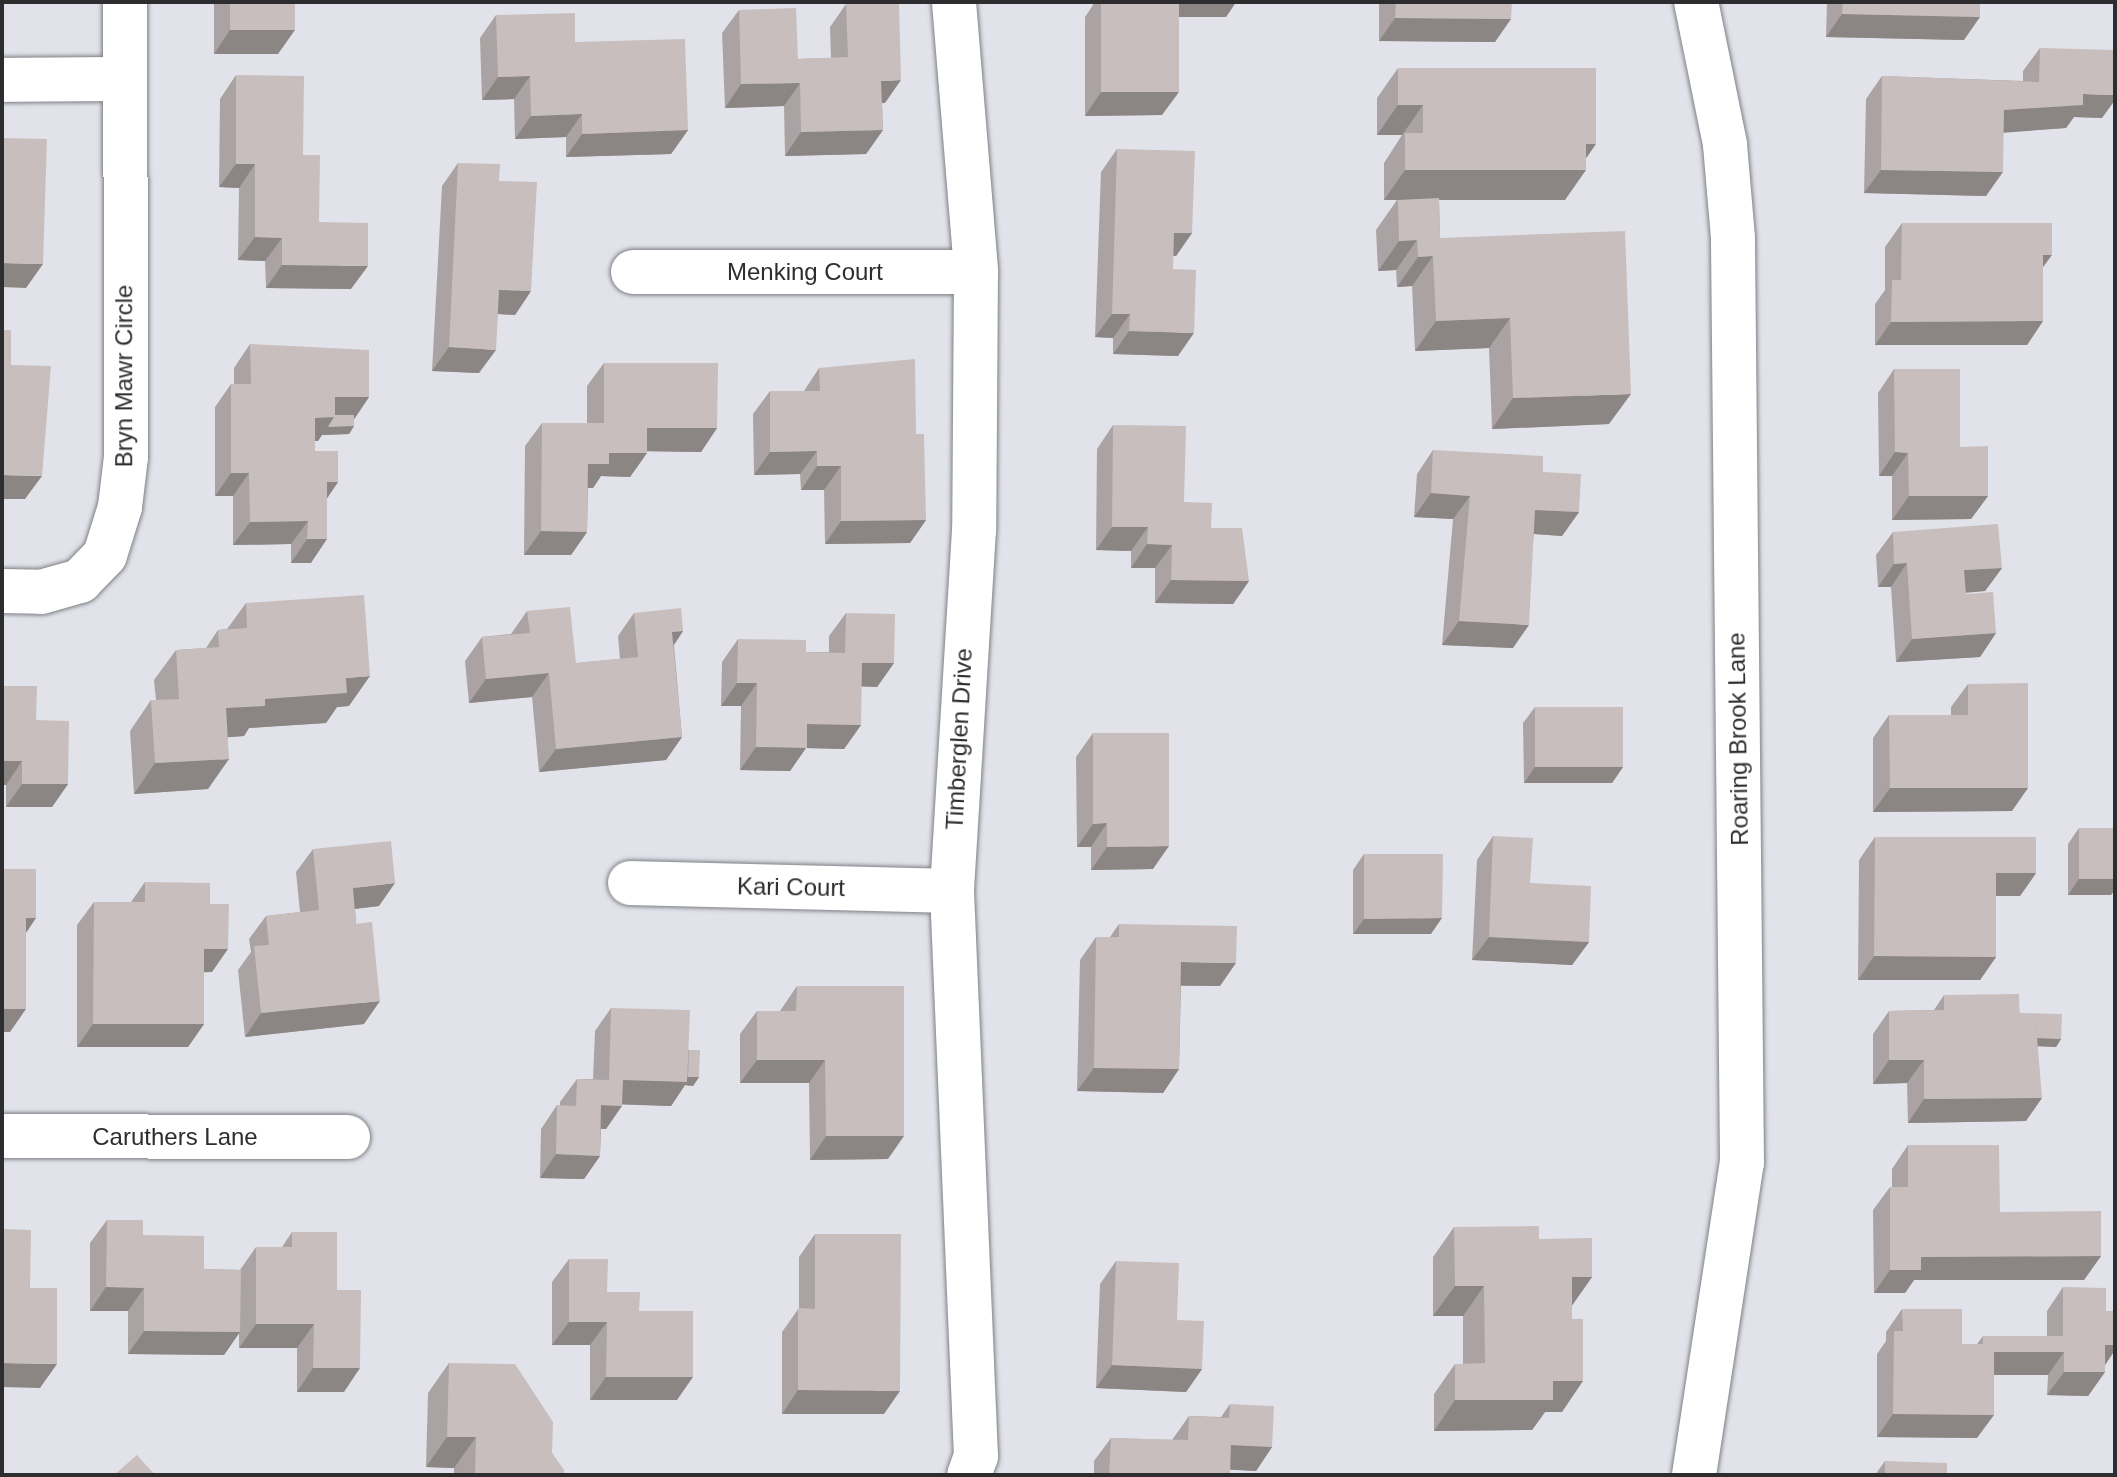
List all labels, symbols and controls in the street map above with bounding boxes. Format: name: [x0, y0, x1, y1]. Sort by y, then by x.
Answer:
street label: Menking Court: [727, 258, 883, 286]
street label: Bryn Mawr Circle: [110, 285, 138, 467]
street label: Roaring Brook Lane: [1722, 632, 1754, 846]
street label: Timberglen Drive: [940, 647, 978, 831]
street label: Kari Court: [737, 872, 845, 902]
street label: Caruthers Lane: [92, 1123, 258, 1151]

